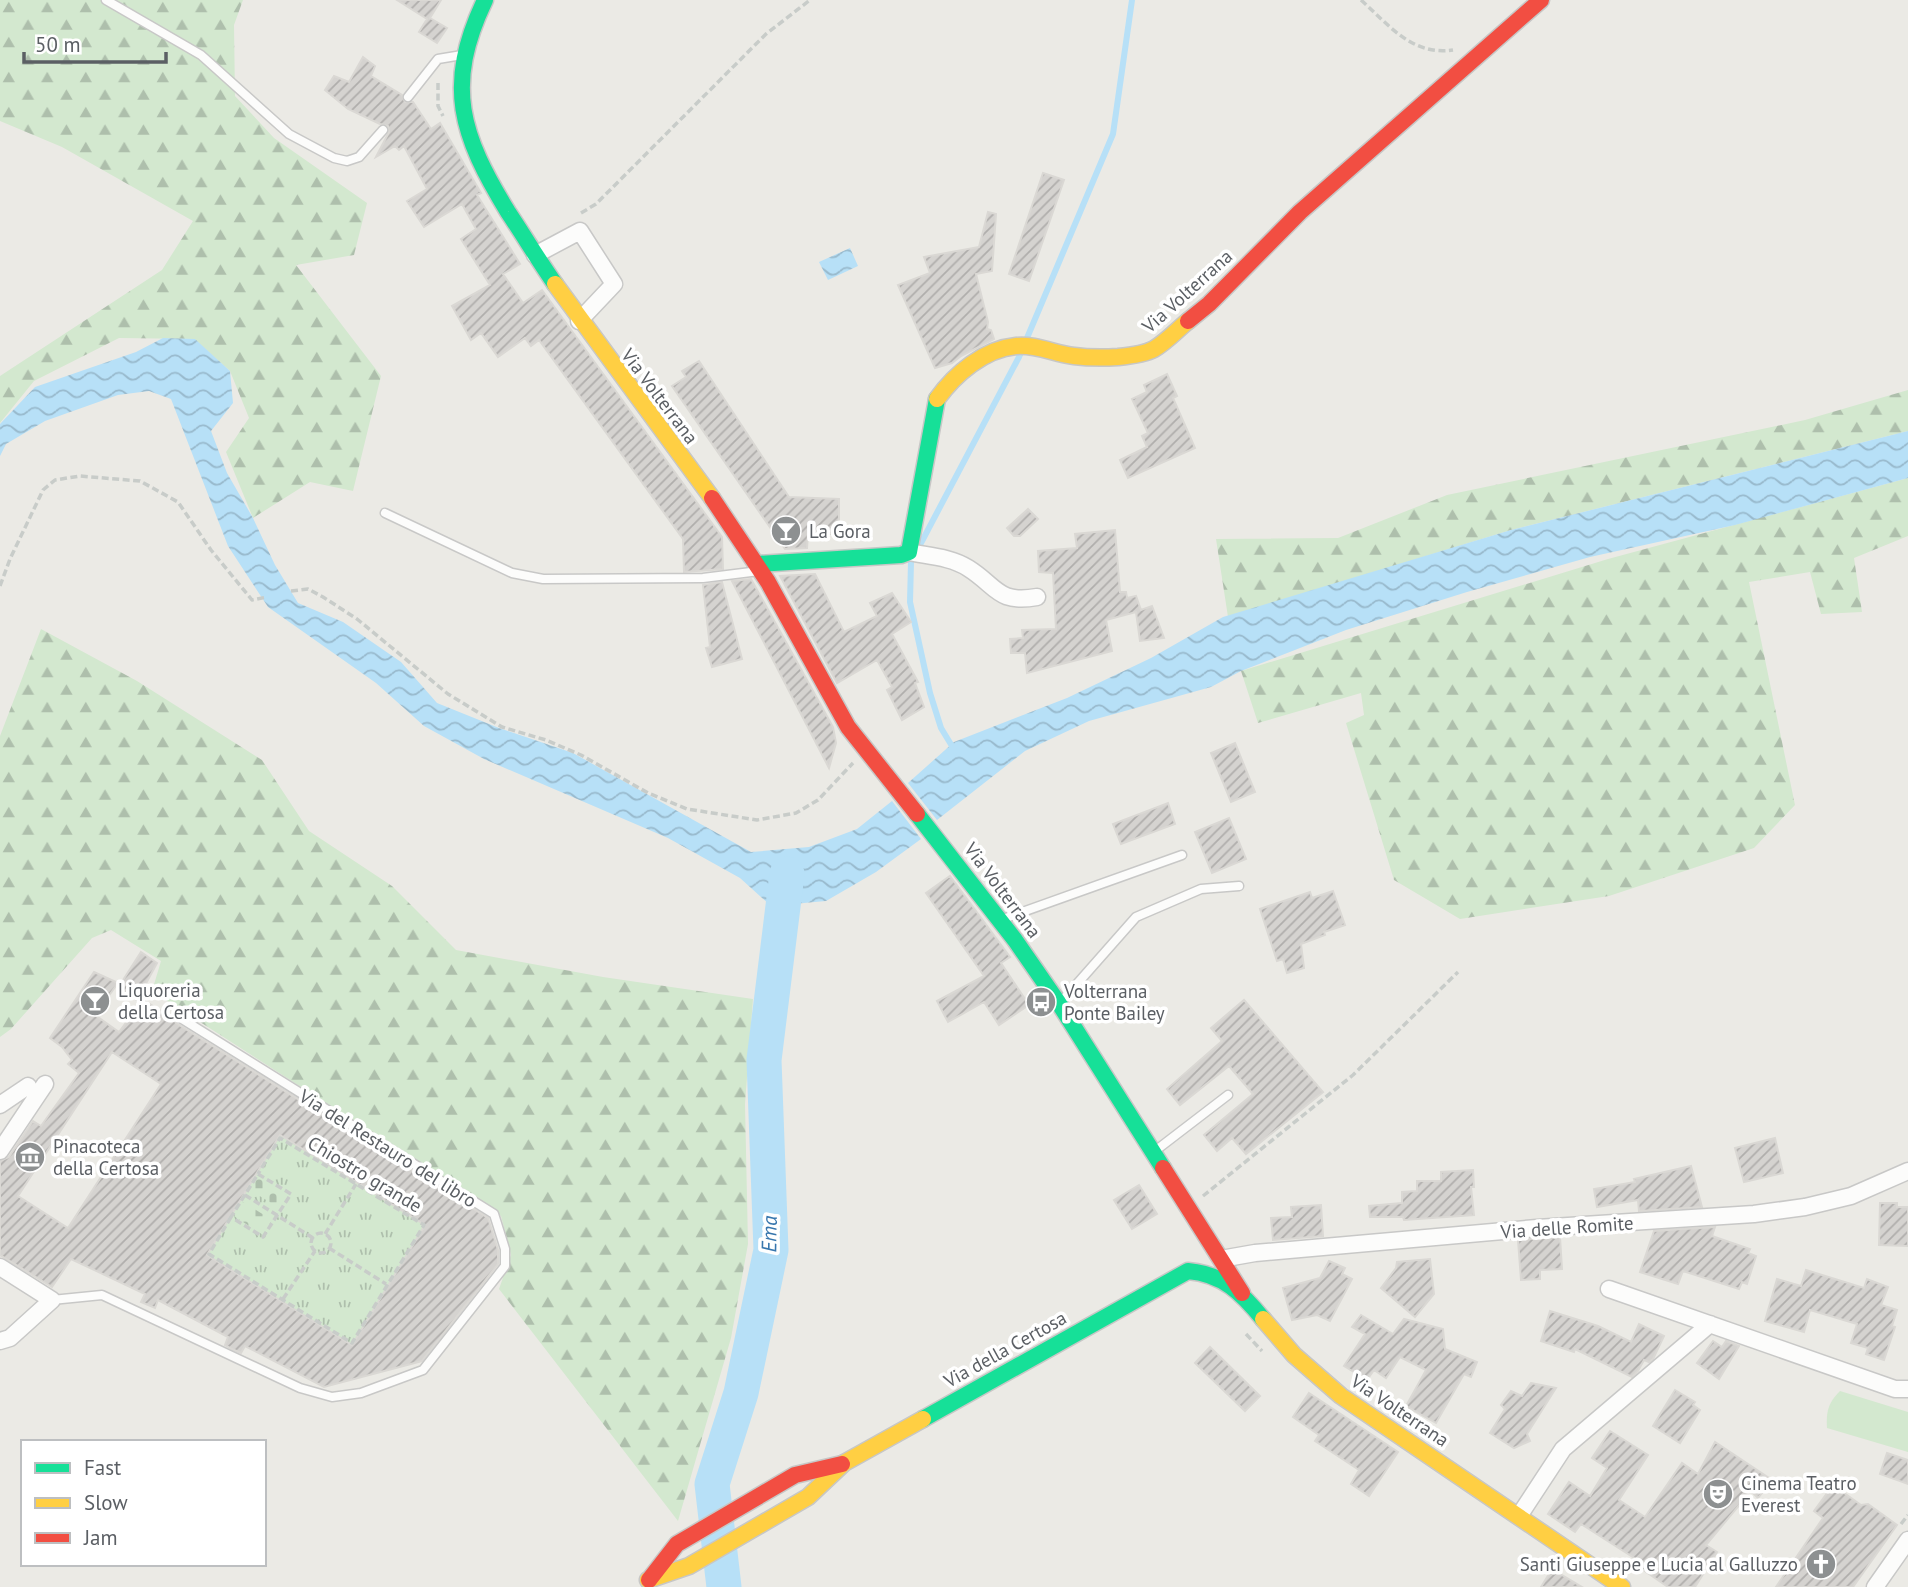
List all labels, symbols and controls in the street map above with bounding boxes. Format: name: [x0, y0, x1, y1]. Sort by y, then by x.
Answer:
scale bar: [24, 21, 166, 65]
text: 50 m: [35, 31, 81, 58]
street label: Via Volterrana: [1136, 244, 1237, 338]
street label: Via Volterrana: [616, 343, 704, 448]
bar icon: La Gora: [769, 514, 803, 548]
place label: La Gora: [809, 519, 871, 543]
street label: Via Volterrana: [959, 837, 1047, 942]
place label: Liquoreria della Certosa: [118, 978, 224, 1024]
place label: Volterrana Ponte Bailey: [1063, 979, 1165, 1025]
bar icon: Liquoreria della Certosa: [78, 984, 112, 1018]
bus stop icon: Volterrana Ponte Bailey: [1024, 985, 1058, 1019]
street label: Via del Restauro del libro: [294, 1083, 481, 1212]
street label: Chiostro grande: [304, 1130, 426, 1218]
place label: Pinacoteca della Certosa: [53, 1134, 159, 1180]
museum icon: Pinacoteca della Certosa: [13, 1140, 47, 1174]
street label: Via delle Romite: [1499, 1210, 1634, 1244]
water label: Ema: [755, 1215, 783, 1253]
street label: Via della Certosa: [939, 1305, 1071, 1393]
street label: Via Volterrana: [1346, 1368, 1454, 1452]
legend: [21, 1440, 266, 1566]
text: Fast: [84, 1454, 121, 1481]
place label: Cinema Teatro Everest: [1741, 1471, 1857, 1517]
theatre icon: Cinema Teatro Everest: [1701, 1477, 1735, 1511]
text: Slow: [84, 1489, 128, 1516]
text: Jam: [83, 1524, 118, 1551]
church icon: Santi Giuseppe e Lucia al Galluzzo: [1804, 1547, 1838, 1581]
place label: Santi Giuseppe e Lucia al Galluzzo: [1520, 1552, 1798, 1576]

